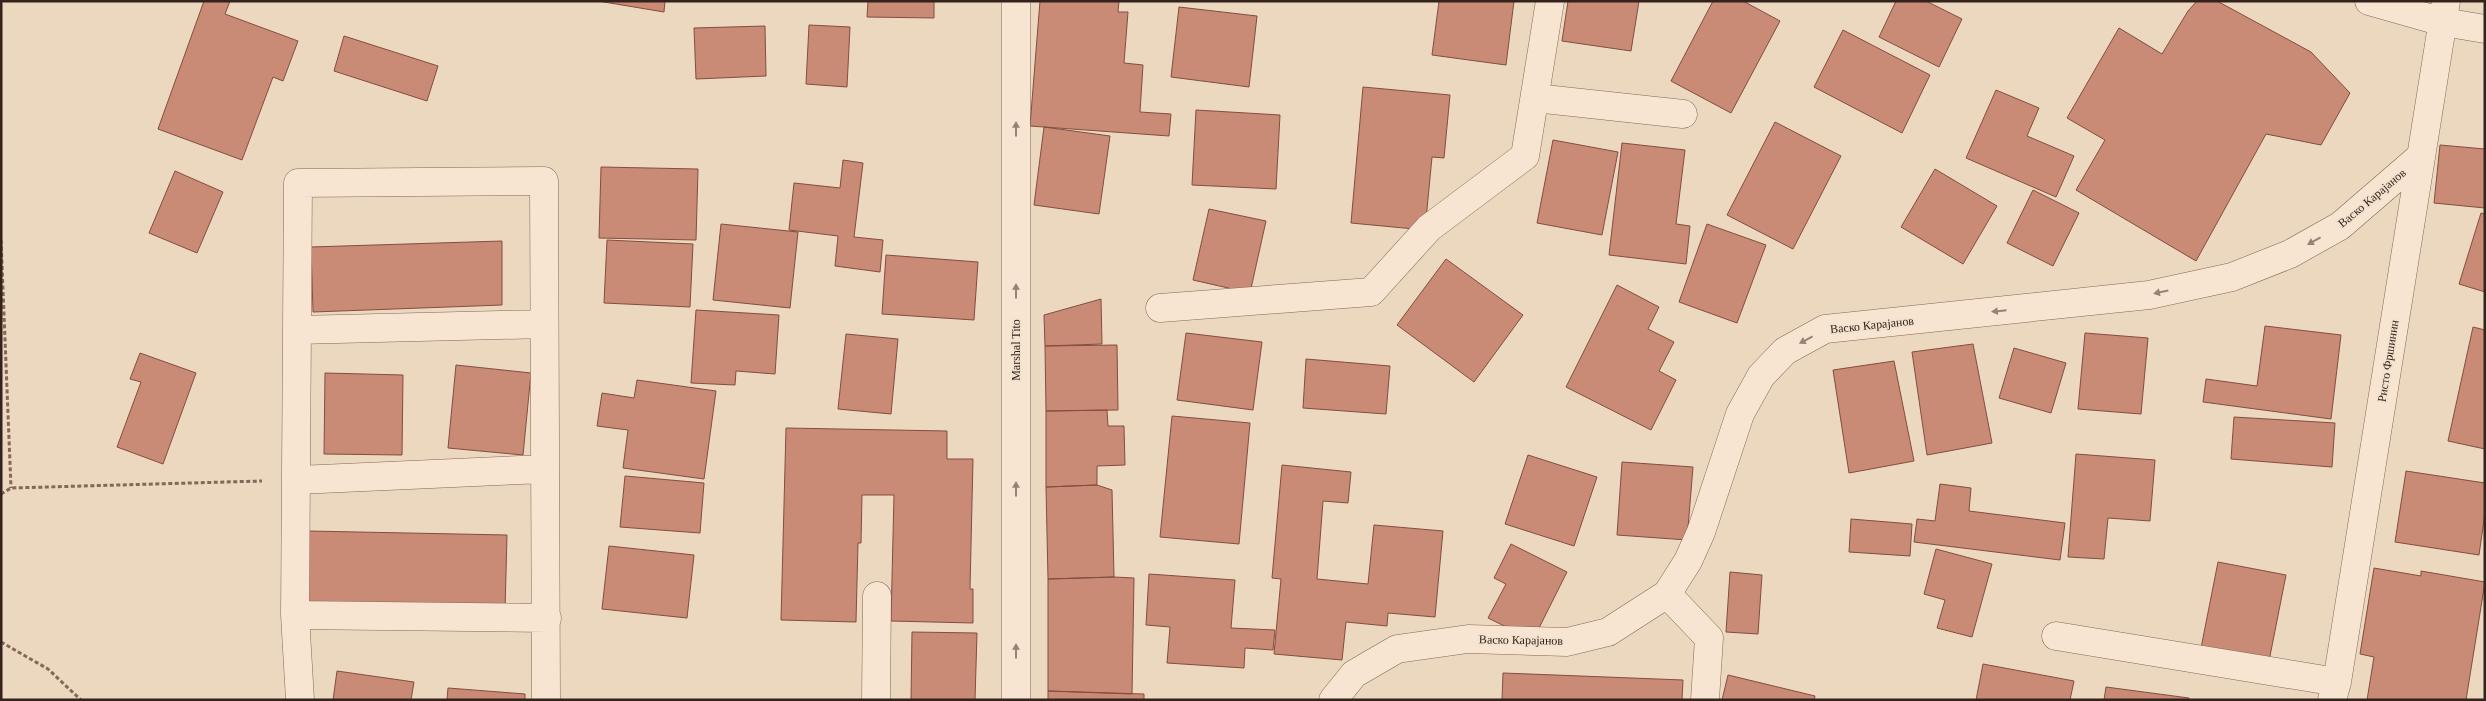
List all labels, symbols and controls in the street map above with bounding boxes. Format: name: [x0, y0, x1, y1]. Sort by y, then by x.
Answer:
one-way arrow: [1012, 120, 1020, 136]
street label: Вaско Карајанов: [2335, 165, 2409, 230]
one-way arrow: [2307, 237, 2321, 245]
one-way arrow: [1012, 283, 1020, 299]
one-way arrow: [2153, 288, 2168, 296]
one-way arrow: [1991, 307, 2007, 315]
street label: Вaско Карајанов: [1829, 314, 1915, 336]
street label: Ристо Фршинин: [2375, 318, 2401, 403]
street label: Marshal Tito: [1009, 319, 1023, 381]
one-way arrow: [1798, 336, 1813, 344]
one-way arrow: [1012, 480, 1020, 496]
street label: Вaско Карајанов: [1479, 632, 1564, 648]
one-way arrow: [1012, 643, 1020, 659]

